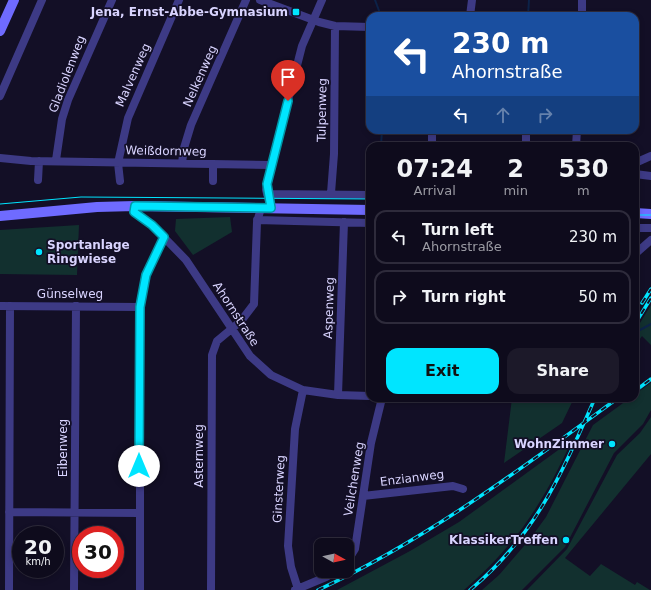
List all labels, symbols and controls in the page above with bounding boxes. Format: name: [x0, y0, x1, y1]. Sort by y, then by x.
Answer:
place label: Jena, Ernst-Abbe-Gymnasium: [90, 5, 288, 19]
marker: Jena, Ernst-Abbe-Gymnasium: [291, 7, 301, 17]
text: 230 m: [452, 27, 549, 60]
icon: left: [386, 28, 438, 80]
street label: Gladiolenweg: [46, 33, 88, 115]
street label: Malvenweg: [113, 41, 153, 109]
street label: Nelkenweg: [180, 43, 220, 109]
pin: [271, 60, 305, 101]
text: Ahornstraße: [452, 61, 563, 82]
icon: arrive: [277, 66, 299, 88]
street label: Tulpenweg: [314, 78, 330, 143]
icon: left: [450, 104, 472, 126]
icon: ahead: [492, 104, 514, 126]
icon: right: [534, 104, 556, 126]
street label: Weißdornweg: [125, 143, 207, 159]
text: 07:24: [396, 155, 473, 183]
text: 2: [507, 155, 524, 183]
text: 530: [558, 155, 608, 183]
text: Arrival: [414, 183, 456, 198]
text: min: [503, 183, 528, 198]
text: m: [577, 183, 590, 198]
text: Turn left: [422, 221, 494, 239]
icon: left: [388, 226, 410, 248]
text: 230 m: [569, 228, 617, 246]
place label: Sportanlage Ringwiese: [47, 238, 130, 266]
text: Ahornstraße: [422, 239, 502, 254]
marker: Sportanlage Ringwiese: [34, 247, 44, 257]
street label: Aspenweg: [321, 277, 337, 339]
street label: Ahornstraße: [210, 279, 262, 349]
icon: right: [388, 286, 410, 308]
street label: Günselweg: [37, 287, 103, 301]
text: Turn right: [422, 288, 506, 306]
text: 50 m: [579, 288, 617, 306]
button: Exit: [386, 348, 499, 394]
button: Share: [507, 348, 619, 394]
street label: Eibenweg: [56, 419, 70, 477]
street label: Asternweg: [192, 424, 206, 488]
place label: WohnZimmer: [514, 437, 604, 451]
marker: WohnZimmer: [607, 439, 617, 449]
street label: Veilchenweg: [341, 441, 367, 517]
position arrow: [118, 445, 160, 487]
street label: Ginsterweg: [270, 455, 288, 523]
street label: Enzianweg: [379, 467, 445, 489]
speed limit sign: 30: [72, 526, 124, 578]
place label: KlassikerTreffen: [449, 533, 558, 547]
text: 20: [24, 535, 52, 559]
marker: KlassikerTreffen: [561, 535, 571, 545]
north arrow: [314, 538, 354, 578]
map controls: [314, 538, 354, 578]
text: km/h: [25, 556, 51, 567]

